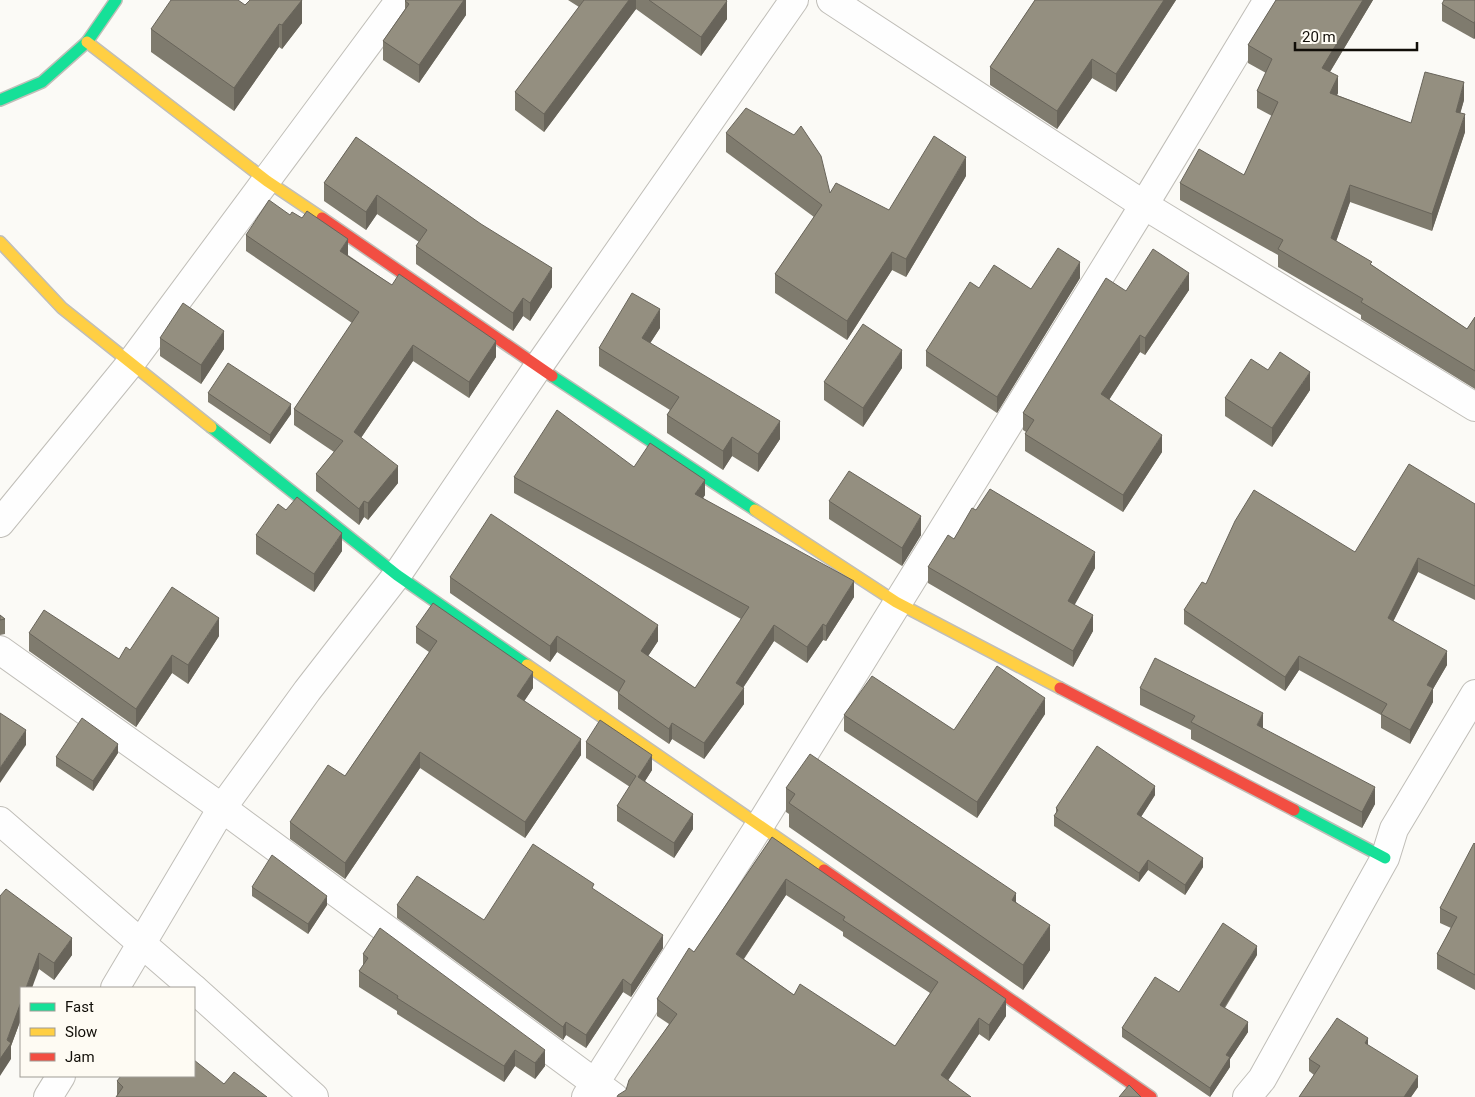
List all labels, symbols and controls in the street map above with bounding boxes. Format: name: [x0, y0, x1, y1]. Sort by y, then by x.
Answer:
scale bar: [1295, 20, 1418, 52]
text: 20 m: [1302, 28, 1336, 46]
legend: [20, 987, 195, 1077]
text: Fast: [65, 998, 94, 1016]
text: Slow: [65, 1023, 97, 1041]
text: Jam: [65, 1048, 95, 1066]

